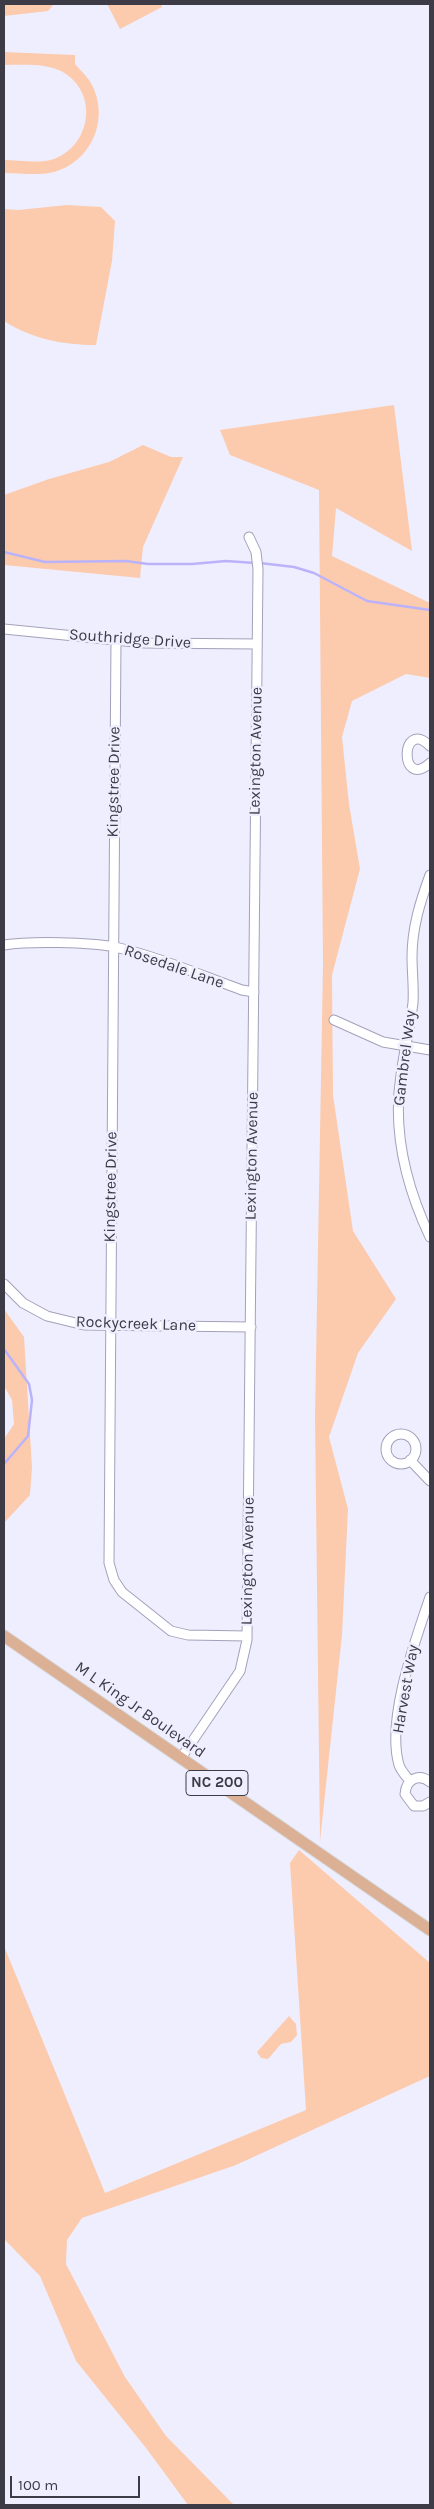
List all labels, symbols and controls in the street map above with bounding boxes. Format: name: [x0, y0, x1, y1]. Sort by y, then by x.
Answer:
street label: Southridge Drive: [68, 625, 192, 653]
street label: Lexington Avenue: [245, 687, 267, 815]
street label: Kingstree Drive: [103, 726, 125, 838]
street label: Rosedale Lane: [122, 941, 226, 993]
street label: Gambrel Way: [390, 1009, 420, 1107]
street label: Lexington Avenue: [241, 1092, 263, 1220]
street label: Kingstree Drive: [100, 1131, 122, 1243]
street label: Rockycreek Lane: [75, 1312, 197, 1336]
street label: Lexington Avenue: [237, 1497, 259, 1625]
street label: Harvest Way: [389, 1643, 423, 1735]
street label: M L King Jr Boulevard: [71, 1658, 209, 1762]
road number: NC 200: [186, 1770, 248, 1796]
scale bar: [12, 2466, 142, 2498]
text: 100 m: [18, 2476, 58, 2494]

